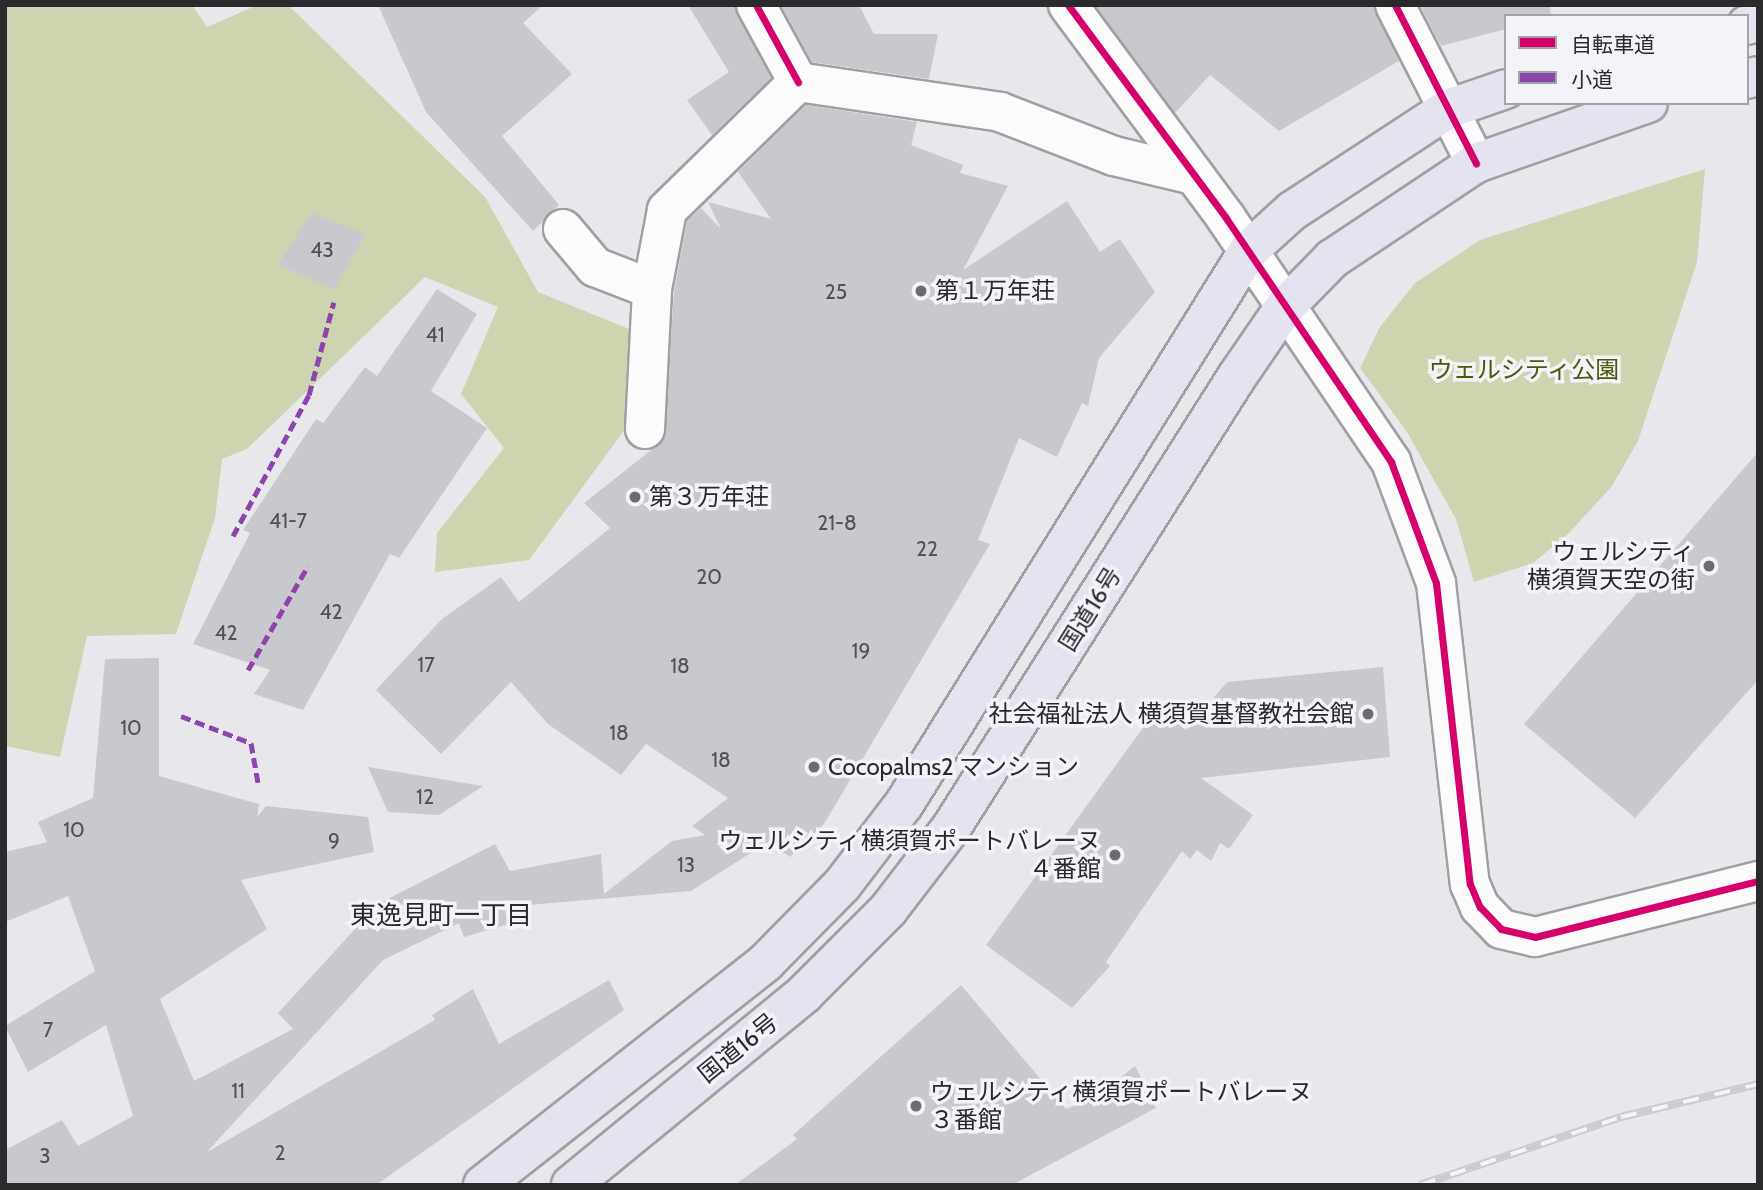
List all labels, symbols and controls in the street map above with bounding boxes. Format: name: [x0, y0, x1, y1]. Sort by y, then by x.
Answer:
legend: [1504, 14, 1749, 105]
text: 自転車道: [1571, 32, 1655, 57]
text: 小道: [1571, 67, 1613, 92]
house number: 43: [310, 237, 334, 263]
place label: 第１万年荘: [935, 277, 1055, 305]
house number: 25: [825, 279, 847, 305]
marker: 第１万年荘: [913, 283, 929, 299]
house number: 41: [426, 322, 444, 348]
park label: ウェルシティ公園: [1428, 356, 1620, 384]
place label: 第３万年荘: [649, 483, 769, 511]
marker: 第３万年荘: [627, 489, 643, 505]
house number: 41-7: [269, 508, 307, 534]
house number: 21-8: [817, 510, 857, 536]
house number: 22: [916, 536, 938, 562]
place label: ウェルシティ 横須賀天空の街: [1527, 538, 1695, 594]
marker: ウェルシティ 横須賀天空の街: [1701, 558, 1717, 574]
street label: 国道16号: [1053, 562, 1127, 656]
house number: 20: [696, 564, 722, 590]
house number: 42: [319, 599, 343, 625]
house number: 42: [214, 620, 238, 646]
house number: 19: [852, 638, 870, 664]
house number: 17: [417, 652, 435, 678]
house number: 18: [670, 653, 690, 679]
place label: 社会福祉法人 横須賀基督教社会館: [989, 700, 1354, 728]
marker: 社会福祉法人 横須賀基督教社会館: [1360, 706, 1376, 722]
house number: 10: [120, 715, 142, 741]
house number: 18: [609, 720, 629, 746]
house number: 18: [711, 747, 731, 773]
place label: Cocopalms2 マンション: [828, 753, 1079, 781]
marker: Cocopalms2 マンション: [806, 759, 822, 775]
house number: 12: [416, 784, 434, 810]
house number: 10: [63, 817, 85, 843]
place label: ウェルシティ横須賀ポートバレーヌ ４番館: [717, 827, 1101, 883]
house number: 9: [328, 828, 340, 854]
marker: ウェルシティ横須賀ポートバレーヌ ４番館: [1107, 847, 1123, 863]
house number: 13: [677, 852, 695, 878]
district label: 東逸見町一丁目: [350, 900, 532, 932]
street label: 国道16号: [693, 1007, 783, 1089]
house number: 7: [43, 1017, 53, 1043]
house number: 11: [231, 1078, 245, 1104]
place label: ウェルシティ横須賀ポートバレーヌ ３番館: [930, 1078, 1314, 1134]
marker: ウェルシティ横須賀ポートバレーヌ ３番館: [908, 1098, 924, 1114]
house number: 2: [274, 1140, 286, 1166]
house number: 3: [39, 1143, 51, 1169]

